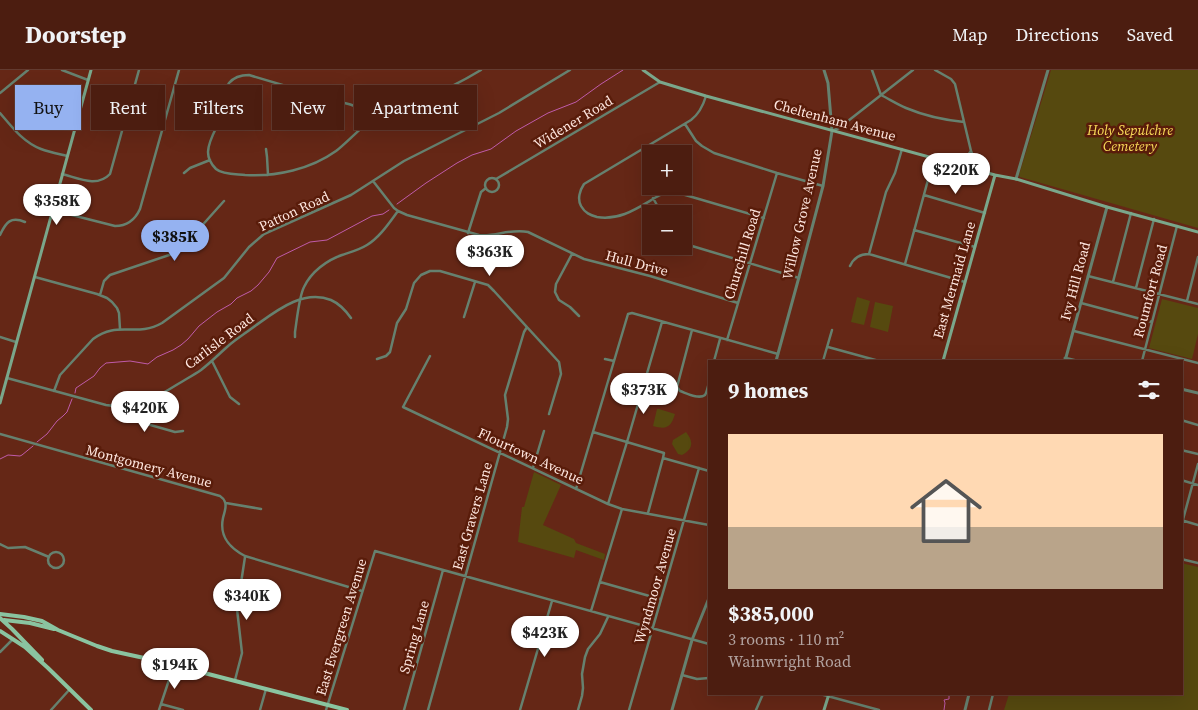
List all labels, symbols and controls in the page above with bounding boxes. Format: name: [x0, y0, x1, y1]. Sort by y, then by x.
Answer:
text: Doorstep: [25, 18, 127, 51]
text: Map: [952, 22, 988, 47]
text: Directions: [1016, 22, 1099, 47]
text: Saved: [1127, 22, 1173, 47]
chip: Buy: [15, 85, 81, 130]
chip: Rent: [91, 85, 165, 130]
chip: Filters: [175, 85, 262, 130]
chip: New: [272, 85, 344, 130]
chip: Apartment: [354, 85, 477, 130]
street label: Widener Road: [530, 90, 616, 153]
street label: Cheltenham Avenue: [772, 94, 898, 146]
park label: Holy Sepulchre Cemetery: [1086, 120, 1173, 156]
map controls: [642, 145, 692, 255]
button: +: [642, 145, 692, 195]
street label: Willow Grove Avenue: [777, 147, 827, 281]
pin: $220K: [921, 152, 991, 195]
text: $220K: [933, 158, 979, 180]
pin: $358K: [22, 184, 92, 226]
street label: Patton Road: [255, 186, 333, 236]
text: $358K: [34, 189, 80, 211]
button: −: [642, 205, 692, 255]
street label: Churchill Road: [719, 206, 765, 302]
street label: East Mermaid Lane: [928, 219, 980, 341]
pin: $385K: [140, 220, 210, 262]
text: $385K: [152, 225, 198, 247]
pin: $363K: [455, 234, 525, 277]
street label: Ivy Hill Road: [1055, 239, 1095, 323]
text: $363K: [467, 240, 513, 262]
street label: Roumfort Road: [1128, 242, 1172, 340]
street label: Hull Drive: [603, 245, 671, 281]
street label: Carlisle Road: [180, 308, 258, 374]
pin: $373K: [609, 372, 679, 415]
text: 9 homes: [728, 376, 808, 405]
icon: filters: [1135, 376, 1163, 404]
text: $373K: [621, 378, 667, 400]
pin: $420K: [110, 390, 180, 433]
text: $420K: [122, 396, 168, 418]
street label: Flourtown Avenue: [475, 423, 587, 489]
street label: Montgomery Avenue: [84, 440, 214, 492]
street label: East Gravers Lane: [447, 460, 497, 572]
icon: home: [901, 466, 991, 556]
street label: Wyndmoor Avenue: [629, 526, 681, 646]
street label: East Evergreen Avenue: [311, 556, 371, 698]
pin: $340K: [212, 578, 282, 621]
text: $340K: [224, 584, 270, 606]
street label: Spring Lane: [394, 598, 434, 676]
text: $385,000: [728, 599, 814, 628]
pin: $423K: [510, 616, 580, 658]
text: $423K: [522, 621, 568, 643]
text: 3 rooms · 110 m²: [728, 628, 844, 650]
pin: $194K: [140, 648, 210, 690]
text: Wainwright Road: [728, 650, 851, 672]
text: $194K: [152, 653, 198, 675]

